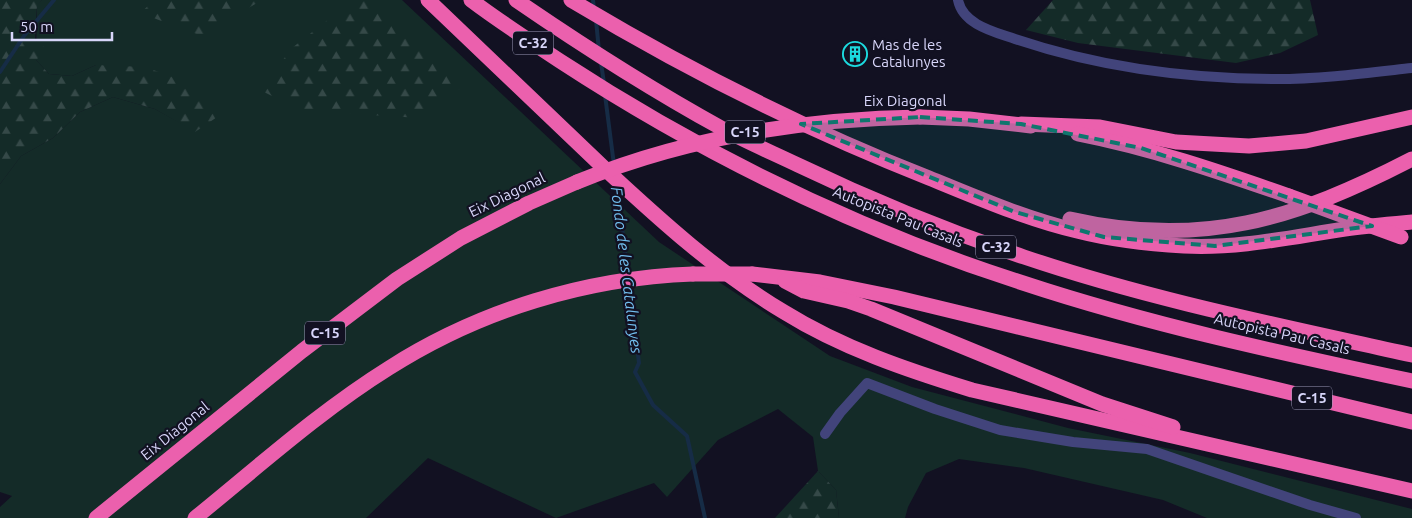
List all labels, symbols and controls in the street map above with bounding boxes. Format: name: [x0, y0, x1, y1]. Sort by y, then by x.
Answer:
scale bar: [12, 10, 112, 42]
text: 50 m: [20, 18, 53, 35]
road number: C-32: [513, 32, 553, 54]
place label: Mas de les Catalunyes: [872, 36, 945, 70]
building icon: Mas de les Catalunyes: [842, 41, 868, 67]
street label: Eix Diagonal: [864, 92, 946, 109]
road number: C-15: [725, 120, 765, 144]
street label: Eix Diagonal: [466, 169, 548, 220]
street label: Autopista Pau Casals: [831, 183, 966, 250]
water label: Fondo de les Catalunyes: [608, 186, 646, 355]
road number: C-32: [976, 236, 1016, 258]
street label: Autopista Pau Casals: [1212, 310, 1352, 357]
road number: C-15: [305, 322, 345, 344]
road number: C-15: [1292, 386, 1332, 409]
street label: Eix Diagonal: [137, 398, 212, 463]

